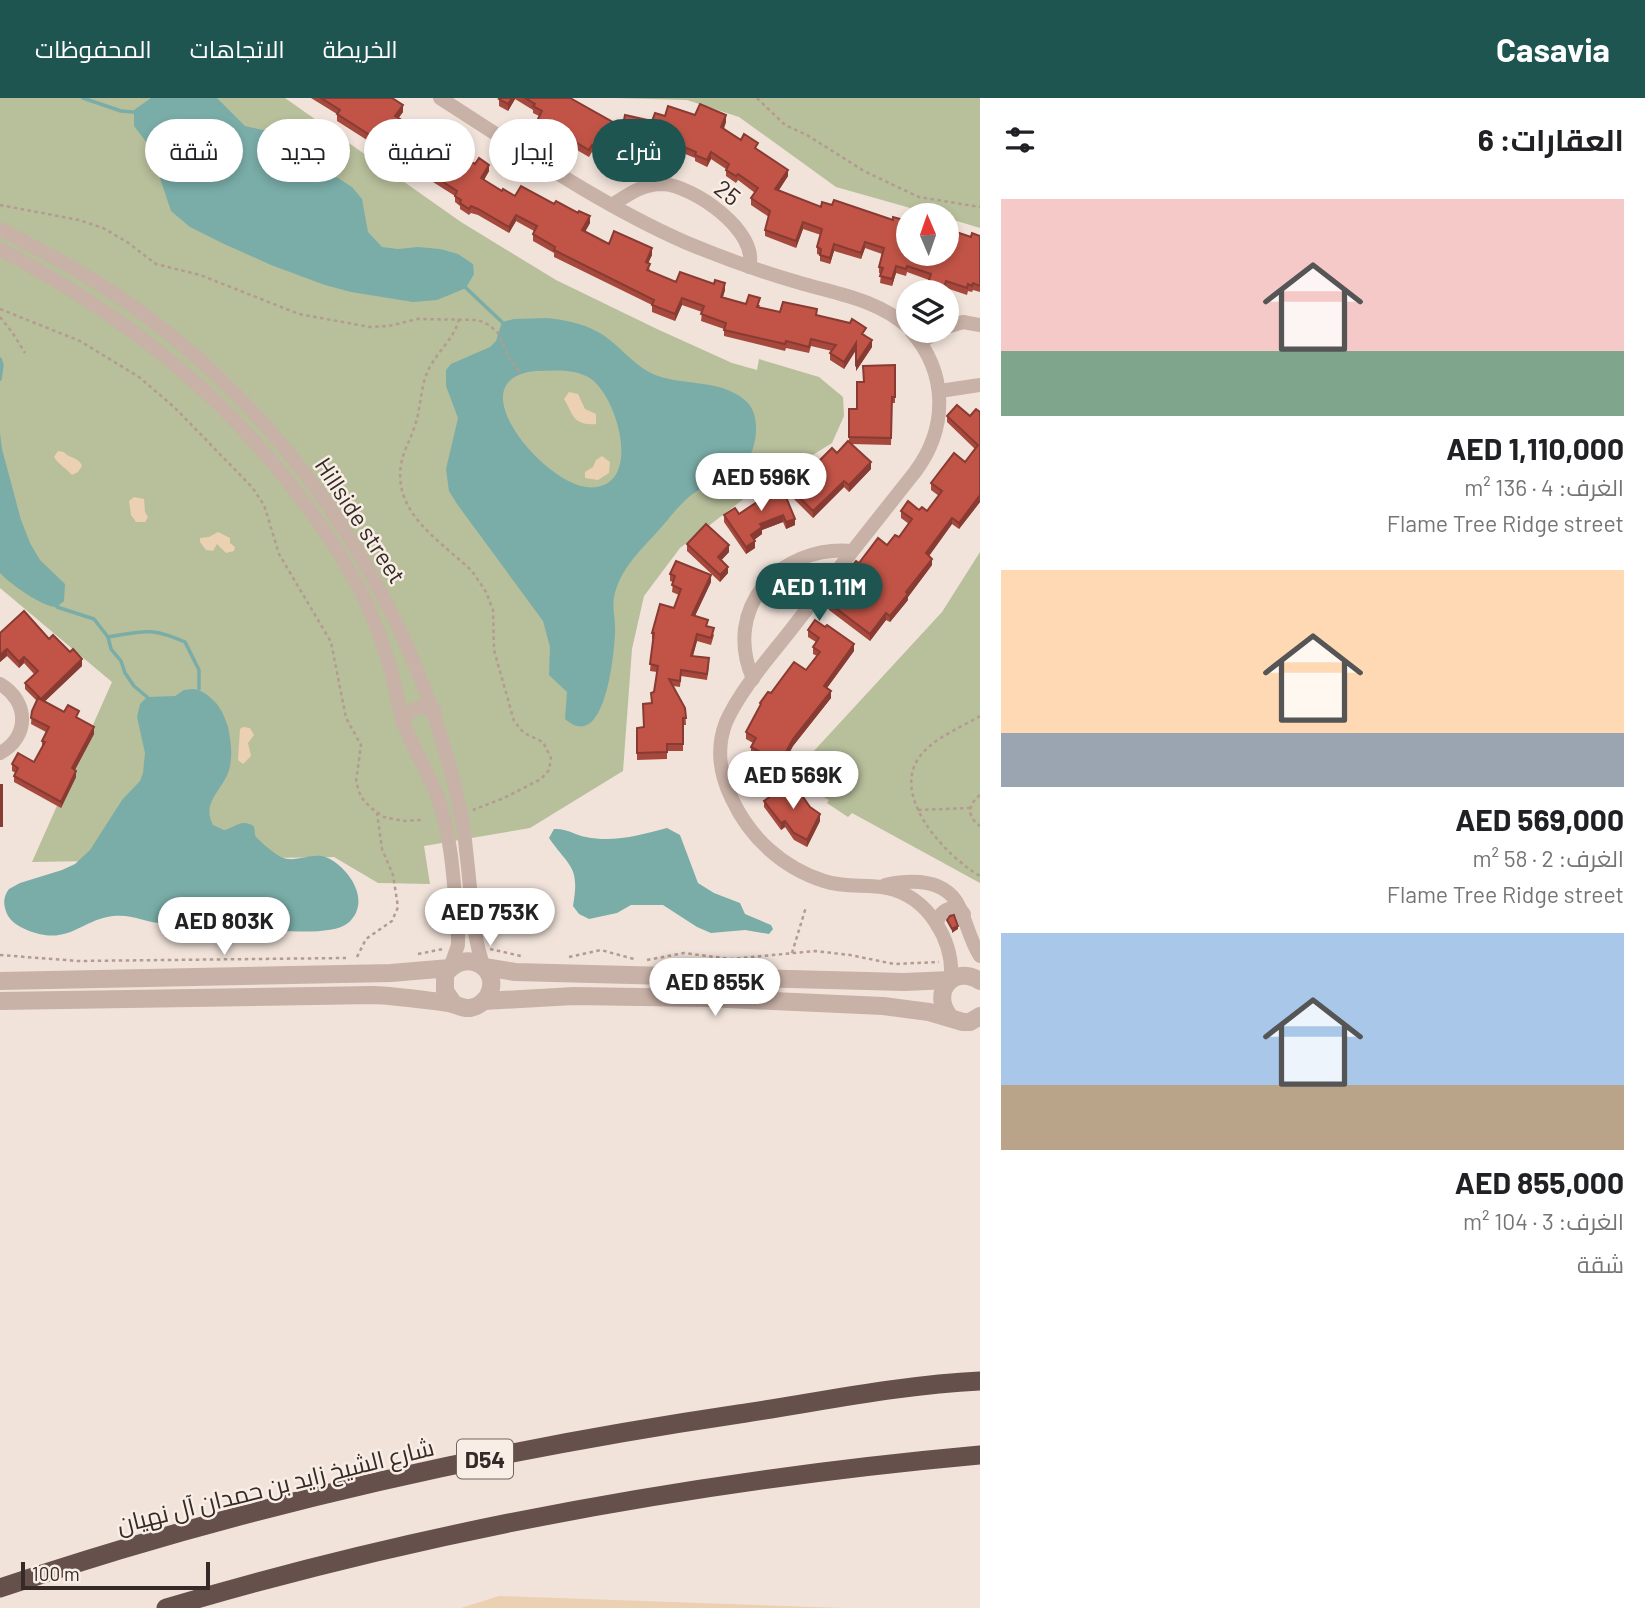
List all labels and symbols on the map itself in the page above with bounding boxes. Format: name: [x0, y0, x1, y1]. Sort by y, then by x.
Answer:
street label: 25: [709, 173, 747, 211]
north arrow: [896, 203, 959, 266]
street label: Hillside street: [310, 452, 412, 588]
pin: AED 596K: [689, 454, 833, 513]
pin: AED 1.11M: [739, 564, 899, 623]
pin: AED 569K: [721, 752, 865, 811]
pin: AED 753K: [418, 888, 562, 948]
pin: AED 803K: [152, 898, 296, 957]
pin: AED 855K: [643, 958, 787, 1018]
street label: شارع الشيخ زايد بن حمدان آل نهيان: [113, 1432, 437, 1541]
road number: D54: [457, 1440, 513, 1478]
scale bar: [21, 1559, 210, 1591]

